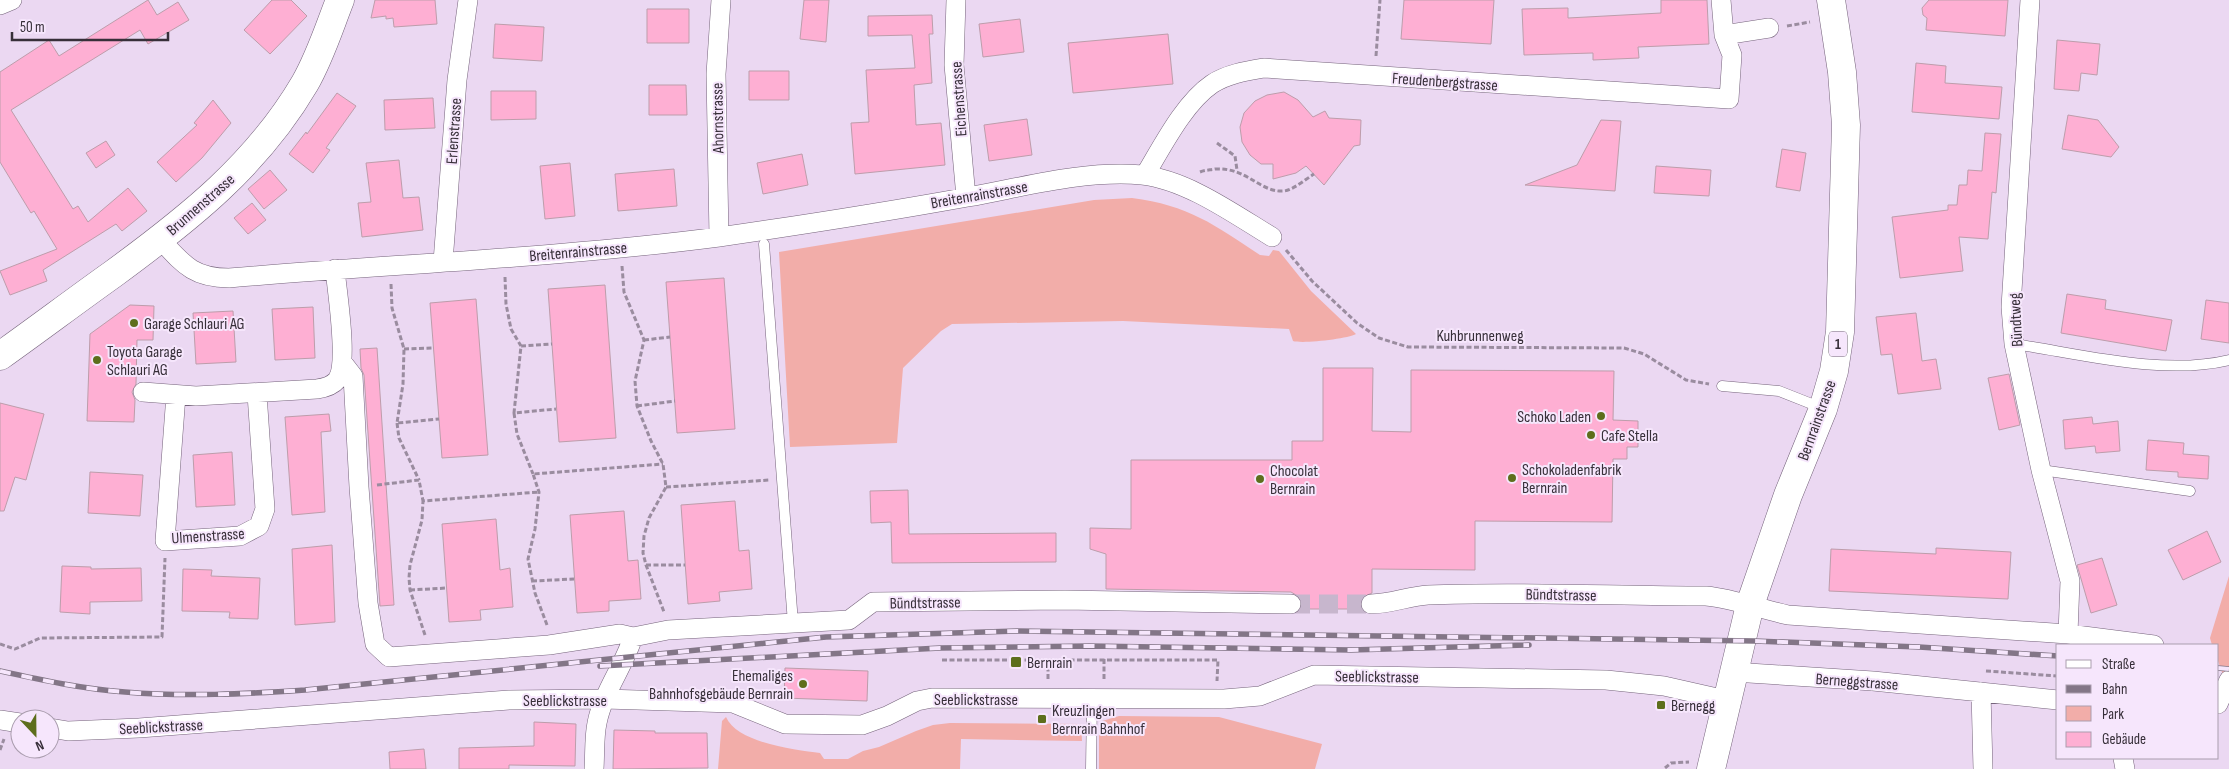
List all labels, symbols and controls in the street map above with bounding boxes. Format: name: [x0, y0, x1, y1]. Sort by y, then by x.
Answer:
scale bar: [12, 10, 169, 42]
text: 50 m: [20, 18, 45, 37]
street label: Eichenstrasse: [947, 61, 972, 137]
street label: Freudenbergstrasse: [1391, 69, 1498, 96]
street label: Ahornstrasse: [708, 82, 729, 155]
street label: Erlenstrasse: [443, 97, 466, 165]
street label: Brunnenstrasse: [163, 170, 239, 240]
street label: Breitenrainstrasse: [929, 178, 1029, 213]
street label: Breitenrainstrasse: [528, 239, 628, 266]
street label: Bündtweg: [2006, 292, 2027, 347]
place label: Garage Schlauri AG: [144, 315, 245, 334]
marker: Garage Schlauri AG: [128, 317, 140, 329]
street label: Kuhbrunnenweg: [1436, 327, 1524, 346]
road number: 1: [1829, 332, 1847, 356]
place label: Toyota Garage Schlauri AG: [107, 343, 182, 380]
marker: Toyota Garage Schlauri AG: [91, 354, 103, 366]
street label: Bernrainstrasse: [1794, 378, 1841, 463]
place label: Schoko Laden: [1517, 408, 1591, 427]
marker: Schoko Laden: [1595, 410, 1607, 422]
place label: Cafe Stella: [1601, 427, 1658, 446]
marker: Cafe Stella: [1585, 429, 1597, 441]
place label: Schokoladenfabrik Bernrain: [1522, 461, 1621, 498]
place label: Chocolat Bernrain: [1270, 462, 1318, 499]
marker: Schokoladenfabrik Bernrain: [1506, 472, 1518, 484]
marker: Chocolat Bernrain: [1254, 473, 1266, 485]
street label: Ulmenstrasse: [171, 524, 245, 549]
street label: Bündtstrasse: [1525, 585, 1597, 606]
street label: Bündtstrasse: [889, 593, 961, 614]
legend: [2056, 644, 2219, 759]
place label: Bernrain: [1027, 654, 1072, 673]
marker: Bernrain: [1009, 655, 1023, 669]
text: Straße: [2102, 655, 2135, 674]
place label: Ehemaliges Bahnhofsgebäude Bernrain: [649, 667, 793, 704]
street label: Seeblickstrasse: [1335, 667, 1419, 688]
street label: Berneggstrasse: [1815, 670, 1899, 695]
marker: Ehemaliges Bahnhofsgebäude Bernrain: [797, 678, 809, 690]
text: Bahn: [2102, 680, 2127, 699]
street label: Seeblickstrasse: [934, 691, 1018, 710]
street label: Seeblickstrasse: [523, 692, 607, 711]
place label: Bernegg: [1671, 697, 1715, 716]
marker: Bernegg: [1655, 699, 1667, 711]
place label: Kreuzlingen Bernrain Bahnhof: [1052, 702, 1145, 739]
text: Park: [2102, 705, 2124, 724]
north arrow: [10, 709, 60, 759]
marker: Kreuzlingen Bernrain Bahnhof: [1036, 713, 1048, 725]
street label: Seeblickstrasse: [119, 716, 203, 739]
text: Gebäude: [2102, 730, 2146, 749]
text: N: [33, 736, 46, 755]

